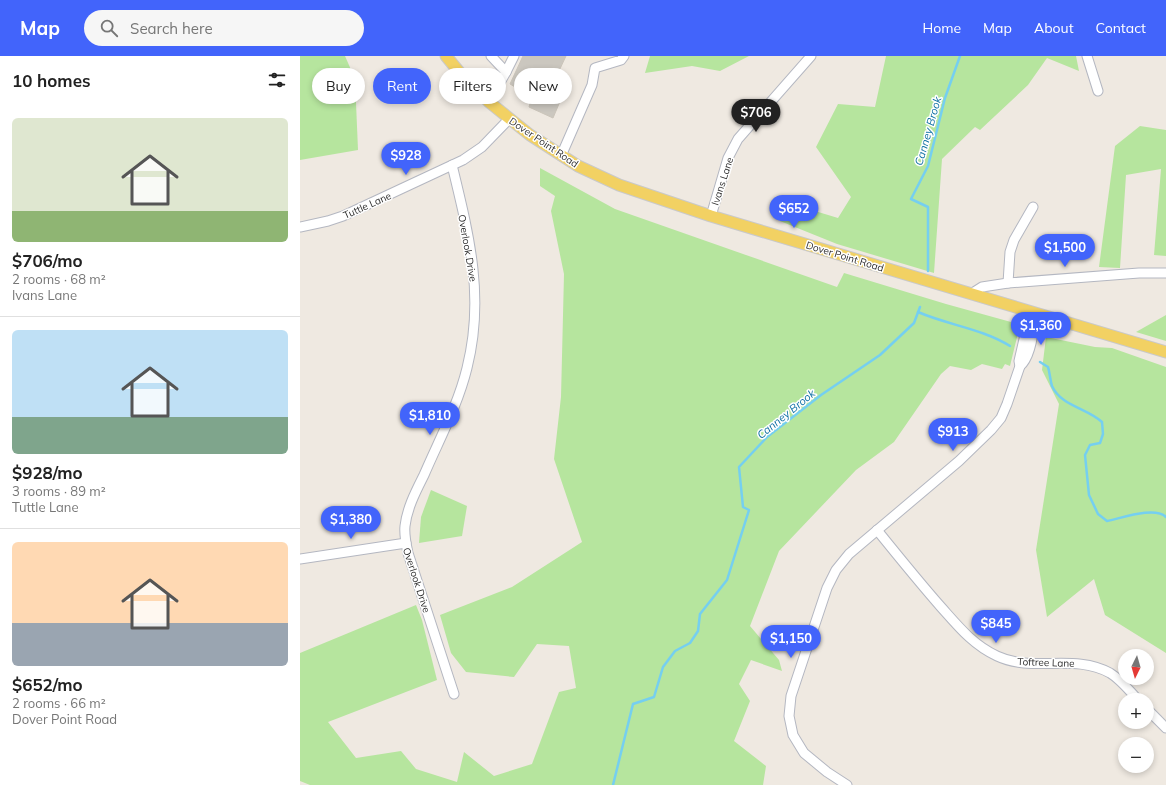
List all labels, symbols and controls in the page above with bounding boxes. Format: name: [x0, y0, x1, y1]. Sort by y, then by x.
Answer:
search box: [84, 10, 364, 46]
text: Map: [20, 16, 60, 40]
icon: search: [98, 17, 120, 39]
text: Search here: [130, 19, 213, 38]
text: Home: [922, 19, 961, 37]
text: Map: [983, 19, 1012, 37]
text: About: [1034, 19, 1074, 37]
text: Contact: [1096, 19, 1146, 37]
chip: Buy: [312, 68, 365, 104]
chip: Rent: [373, 68, 431, 104]
chip: Filters: [439, 68, 506, 104]
chip: New: [514, 68, 572, 104]
icon: filters: [266, 69, 288, 91]
text: 10 homes: [12, 70, 91, 91]
water label: Canney Brook: [911, 95, 945, 167]
pin: $706: [732, 99, 780, 133]
text: $706: [740, 104, 772, 120]
street label: Dover Point Road: [507, 114, 581, 170]
pin: $928: [382, 142, 430, 176]
icon: home: [114, 144, 186, 216]
text: $928: [390, 147, 422, 163]
street label: Ivans Lane: [709, 155, 736, 207]
street label: Tuttle Lane: [341, 189, 393, 222]
pin: $652: [770, 195, 818, 229]
text: $652: [778, 200, 810, 216]
street label: Overlook Drive: [455, 214, 480, 283]
pin: $1,500: [1032, 234, 1098, 268]
street label: Dover Point Road: [804, 238, 885, 275]
text: $1,500: [1044, 239, 1086, 255]
text: $706/mo: [12, 250, 83, 271]
text: 2 rooms · 68 m²: [12, 271, 106, 287]
text: Ivans Lane: [12, 287, 77, 303]
pin: $1,360: [1008, 312, 1074, 346]
text: $1,360: [1020, 317, 1062, 333]
icon: home: [114, 356, 186, 428]
water label: Canney Brook: [754, 386, 818, 442]
pin: $1,810: [397, 402, 463, 436]
text: $1,810: [409, 407, 451, 423]
pin: $913: [929, 418, 977, 452]
text: $913: [937, 423, 969, 439]
text: $928/mo: [12, 462, 83, 483]
text: 3 rooms · 89 m²: [12, 483, 106, 499]
text: Tuttle Lane: [12, 499, 78, 515]
pin: $1,380: [318, 506, 384, 540]
text: $1,380: [330, 511, 372, 527]
street label: Overlook Drive: [400, 546, 433, 614]
icon: home: [114, 568, 186, 640]
pin: $845: [972, 610, 1020, 644]
text: $845: [980, 615, 1012, 631]
pin: $1,150: [758, 625, 824, 659]
text: $1,150: [770, 630, 812, 646]
north arrow: [1118, 649, 1154, 685]
map controls: [1118, 649, 1154, 773]
street label: Toftree Lane: [1017, 655, 1075, 670]
text: $652/mo: [12, 674, 83, 695]
button: +: [1118, 693, 1154, 729]
text: 2 rooms · 66 m²: [12, 695, 106, 711]
text: Dover Point Road: [12, 711, 117, 727]
button: −: [1118, 737, 1154, 773]

